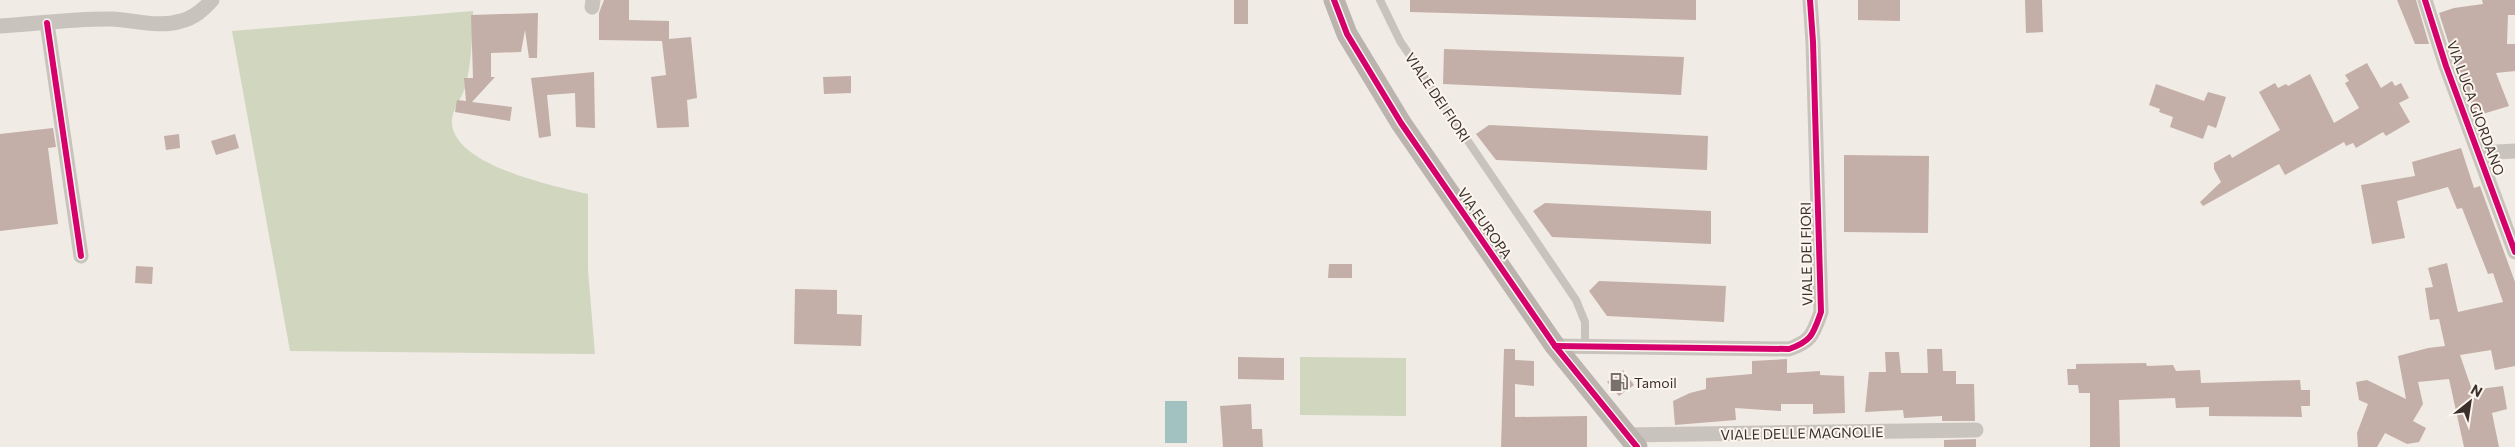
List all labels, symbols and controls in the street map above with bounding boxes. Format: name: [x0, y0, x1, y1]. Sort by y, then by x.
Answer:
street label: VIA LUCA GIORDANO: [2444, 38, 2508, 178]
street label: VIALE DEI FIORI: [1402, 49, 1474, 145]
street label: VIA EUROPA: [1454, 184, 1516, 262]
street label: VIALE DEI FIORI: [1797, 202, 1815, 306]
fuel station icon: Tamoil: [1608, 371, 1630, 393]
place label: Tamoil: [1634, 374, 1677, 391]
north arrow: [2445, 377, 2495, 427]
text: N: [2468, 380, 2486, 400]
street label: VIALE DELLE MAGNOLIE: [1720, 423, 1884, 443]

